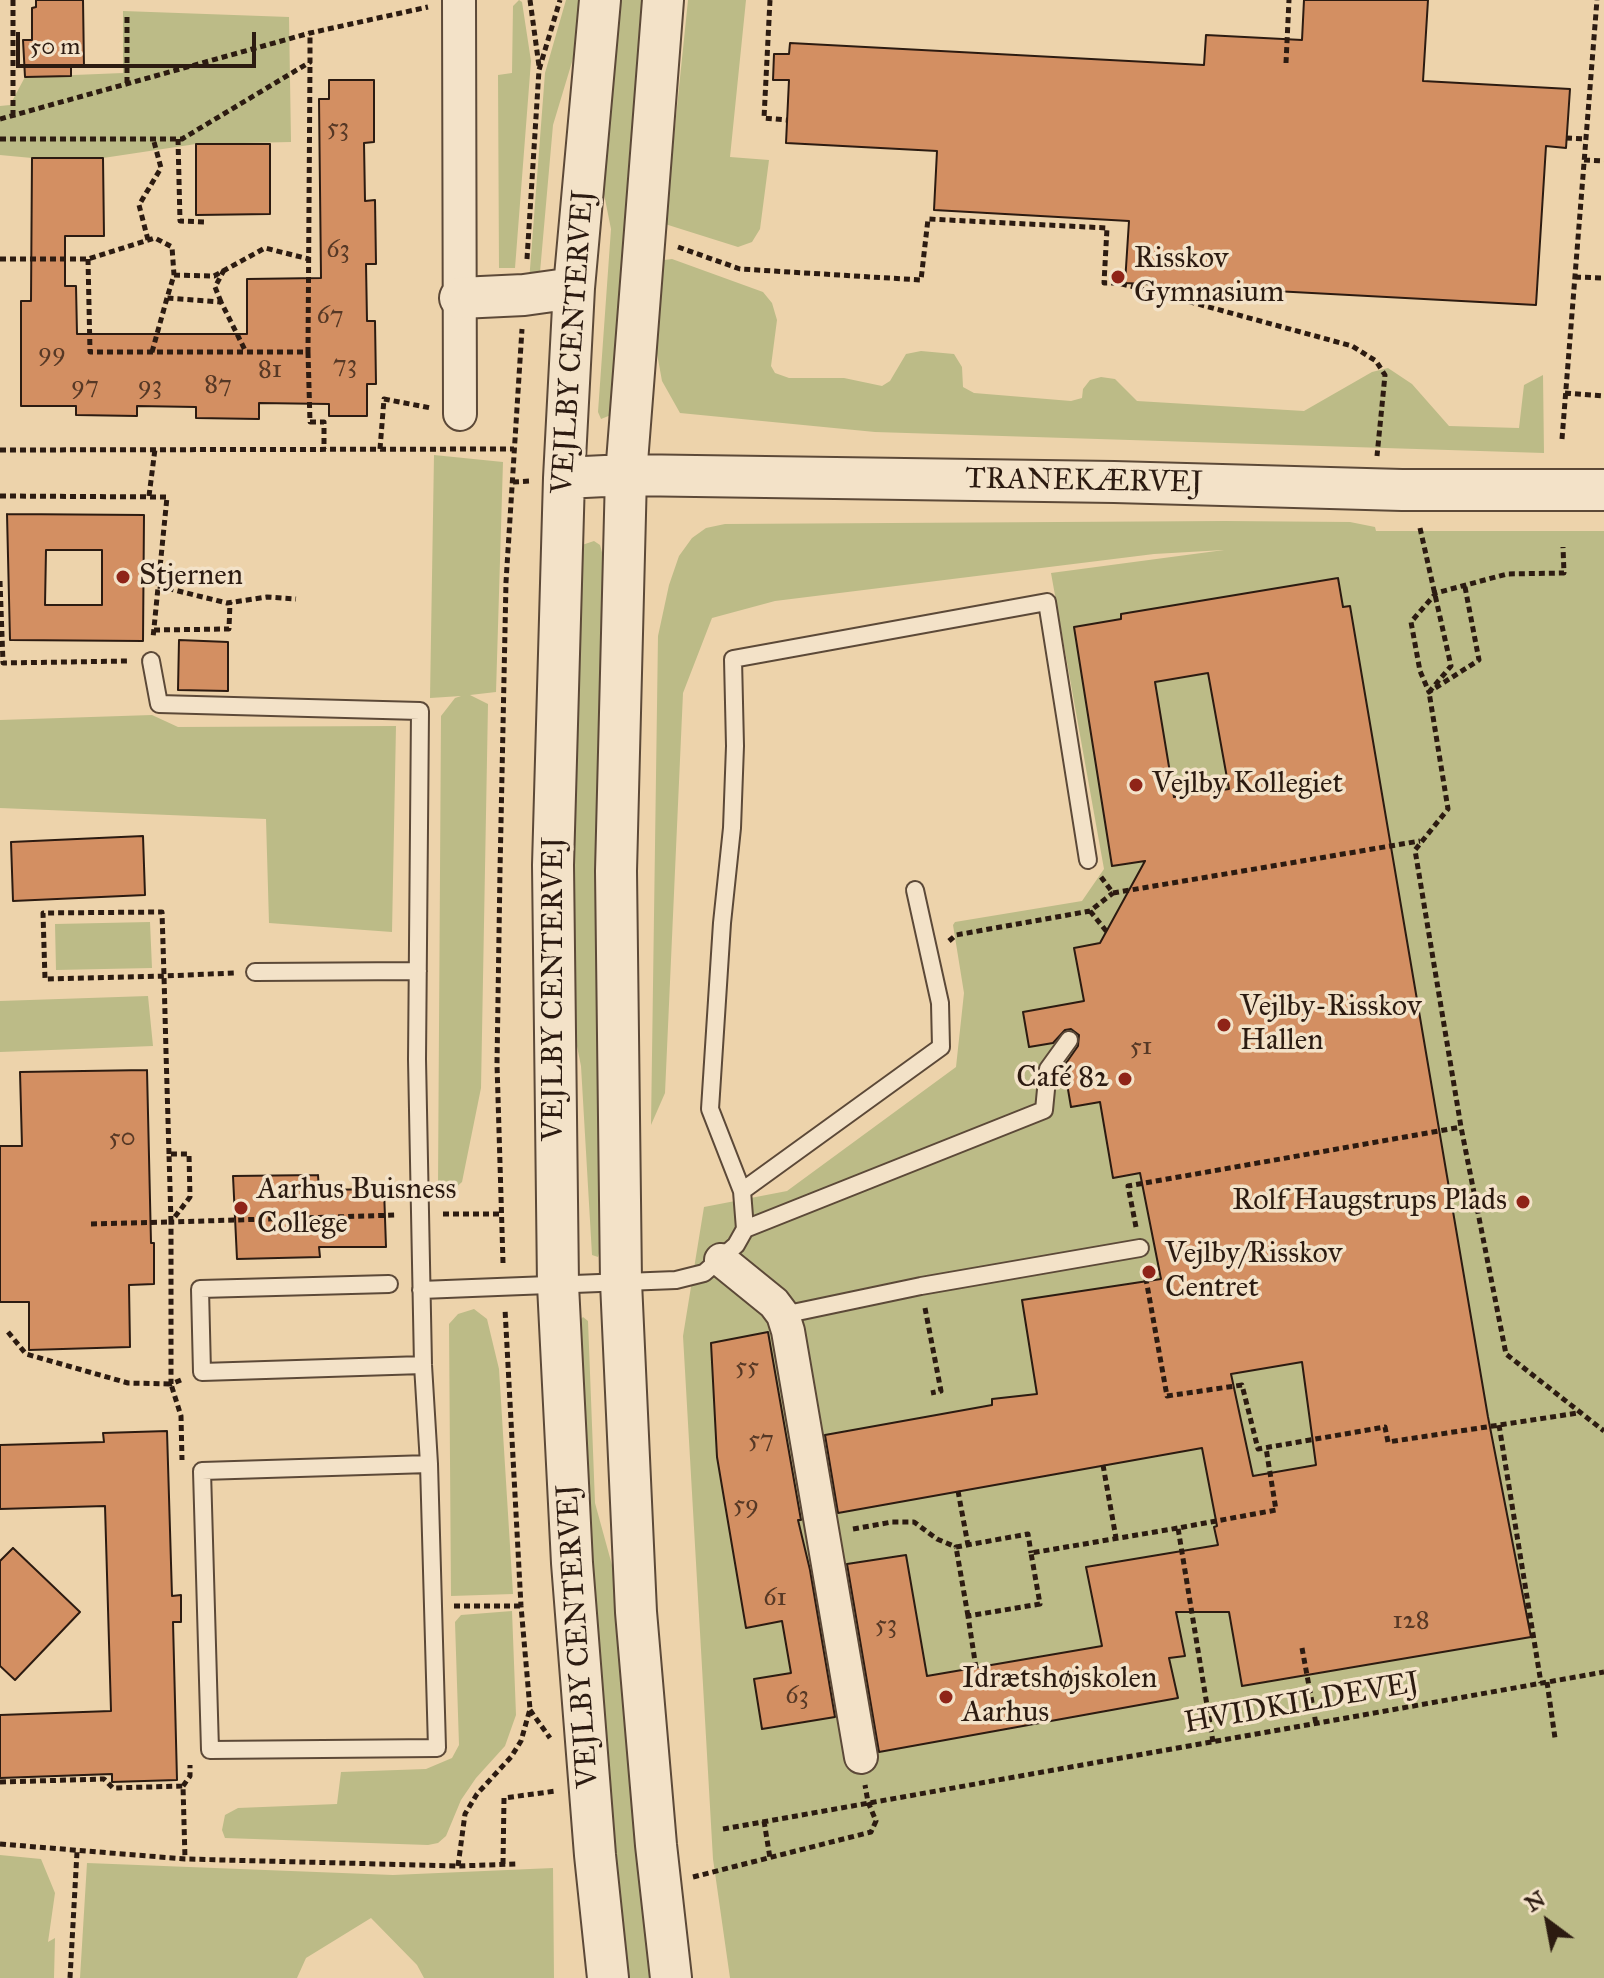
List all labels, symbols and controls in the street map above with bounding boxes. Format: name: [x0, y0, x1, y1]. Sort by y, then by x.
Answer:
scale bar: [20, 16, 260, 66]
text: 50 m: [30, 31, 80, 61]
house number: 53: [327, 113, 349, 145]
street label: VEJLBY CENTERVEJ: [545, 189, 603, 495]
house number: 63: [326, 235, 350, 267]
place label: Risskov Gymnasium: [1134, 242, 1284, 312]
marker: Risskov Gymnasium: [1109, 268, 1127, 286]
house number: 67: [316, 301, 344, 333]
house number: 99: [38, 338, 66, 370]
house number: 73: [333, 350, 357, 382]
house number: 81: [258, 355, 282, 387]
house number: 87: [204, 370, 232, 402]
house number: 97: [71, 371, 99, 403]
house number: 93: [138, 371, 162, 403]
street label: TRANEKÆRVEJ: [965, 462, 1203, 502]
place label: Stjernen: [139, 559, 243, 595]
marker: Stjernen: [114, 568, 132, 586]
place label: Vejlby Kollegiet: [1152, 767, 1343, 803]
marker: Vejlby Kollegiet: [1127, 776, 1145, 794]
street label: VEJLBY CENTERVEJ: [537, 837, 573, 1141]
place label: Vejlby-Risskov Hallen: [1240, 990, 1421, 1060]
marker: Vejlby-Risskov Hallen: [1215, 1016, 1233, 1034]
house number: 51: [1130, 1032, 1152, 1064]
place label: Café 82: [1016, 1061, 1109, 1097]
marker: Café 82: [1116, 1070, 1134, 1088]
house number: 50: [108, 1123, 136, 1155]
place label: Aarhus Buisness College: [257, 1173, 456, 1244]
place label: Rolf Haugstrups Plads: [1232, 1184, 1507, 1220]
marker: Rolf Haugstrups Plads: [1514, 1193, 1532, 1211]
marker: Aarhus Buisness College: [232, 1199, 250, 1217]
place label: Vejlby/Risskov Centret: [1165, 1237, 1342, 1308]
marker: Vejlby/Risskov Centret: [1140, 1263, 1158, 1281]
house number: 55: [735, 1352, 759, 1384]
house number: 57: [748, 1425, 774, 1457]
street label: VEJLBY CENTERVEJ: [550, 1483, 608, 1789]
house number: 59: [733, 1490, 759, 1522]
house number: 61: [763, 1583, 787, 1615]
house number: 128: [1393, 1606, 1429, 1638]
house number: 53: [875, 1610, 897, 1642]
place label: Idrætshøjskolen Aarhus: [962, 1662, 1157, 1732]
street label: HVIDKILDEVEJ: [1182, 1666, 1422, 1742]
house number: 63: [785, 1681, 809, 1713]
marker: Idrætshøjskolen Aarhus: [937, 1688, 955, 1706]
north arrow: [1508, 1882, 1588, 1962]
text: N: [1520, 1885, 1550, 1918]

